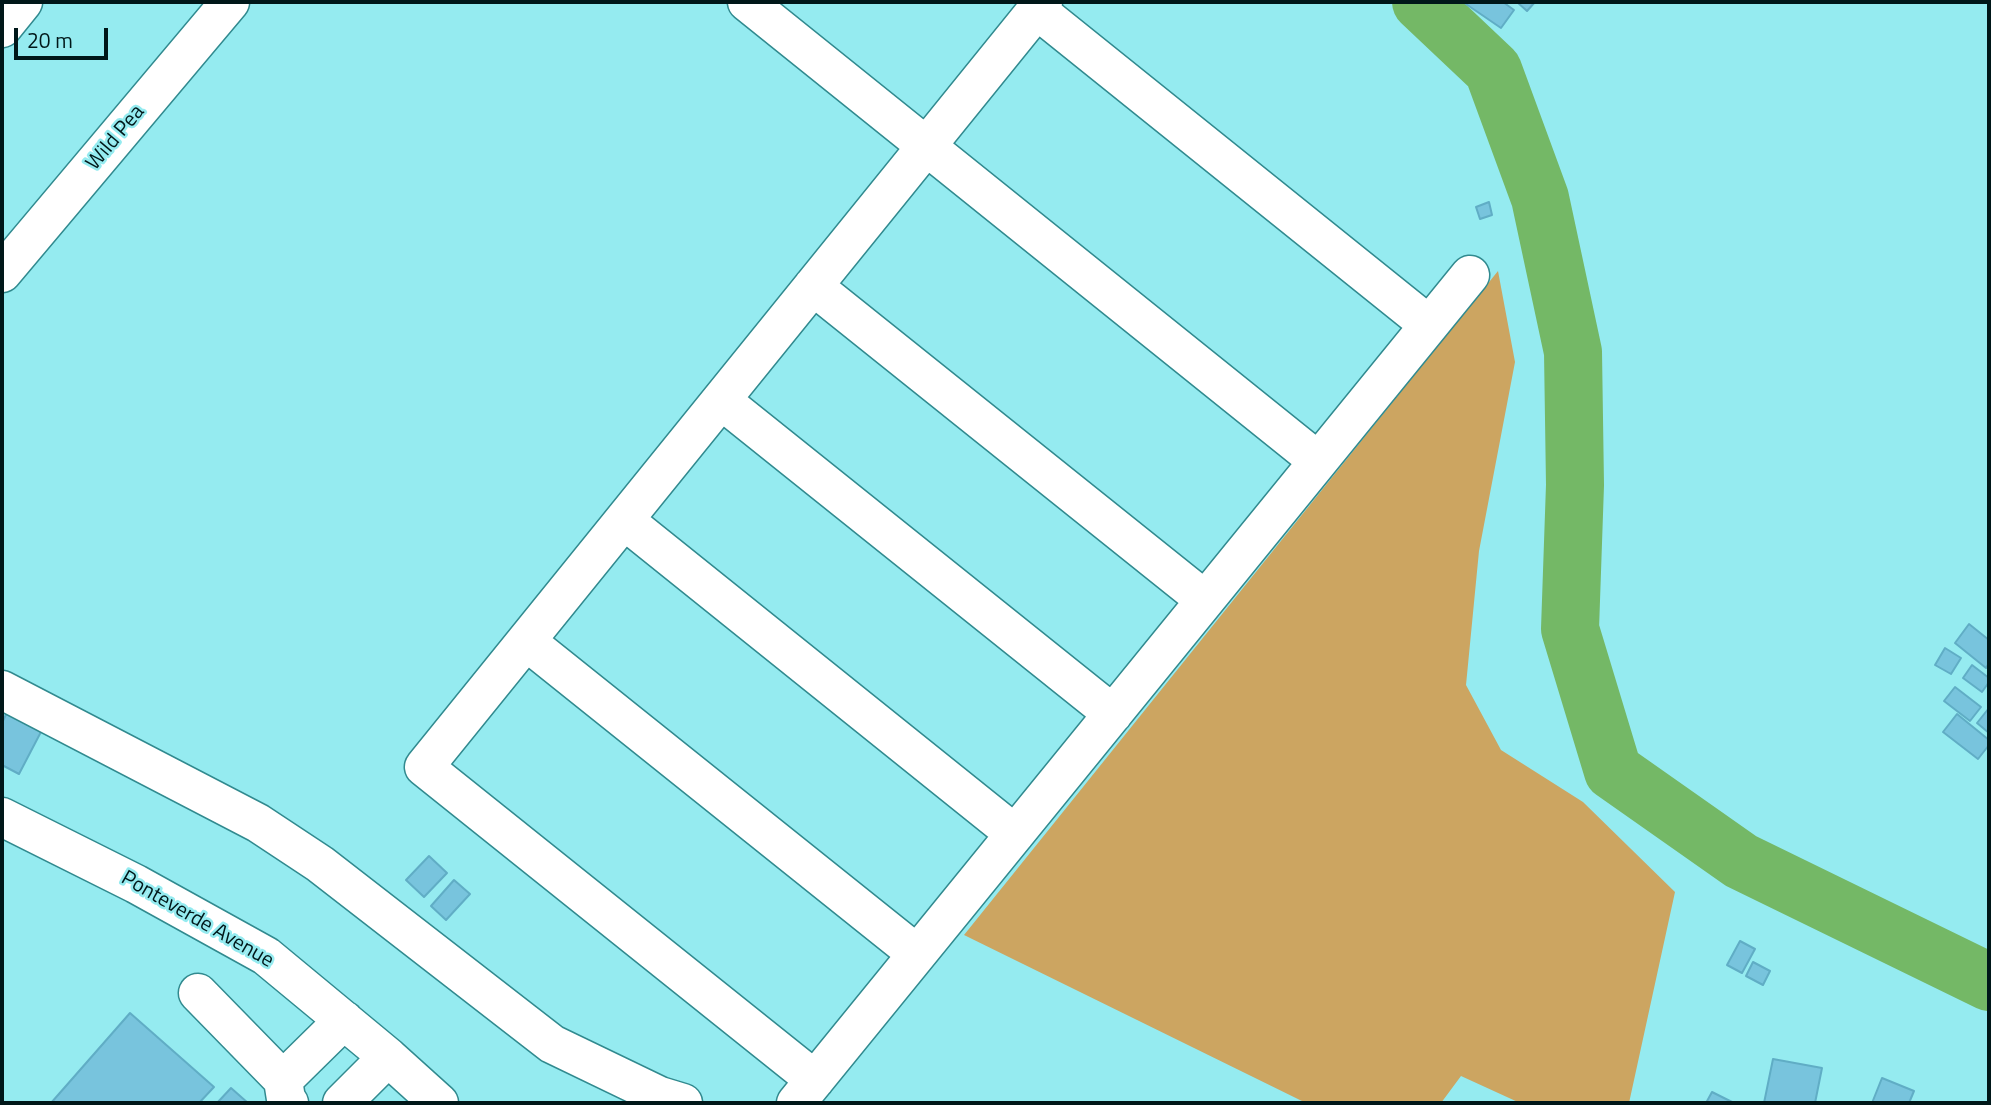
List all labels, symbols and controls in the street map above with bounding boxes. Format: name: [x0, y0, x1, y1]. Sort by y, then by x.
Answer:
scale bar: [18, 14, 112, 58]
text: 20 m: [27, 24, 73, 56]
street label: Wild Pea: [82, 100, 150, 176]
street label: Ponteverde Avenue: [116, 866, 278, 974]

